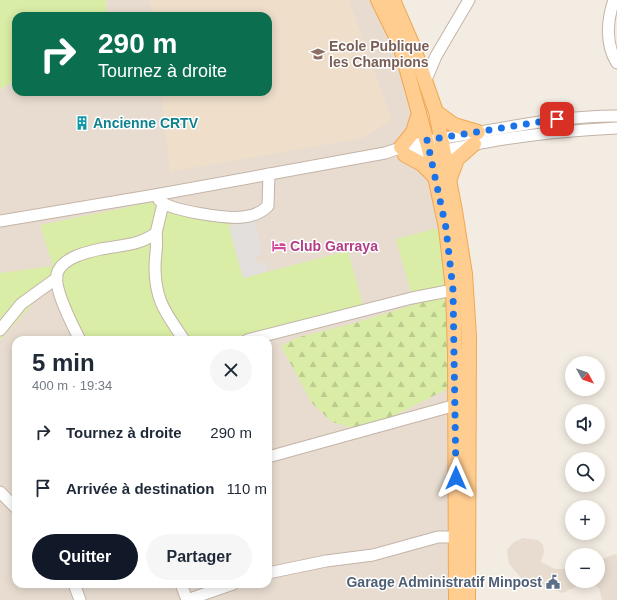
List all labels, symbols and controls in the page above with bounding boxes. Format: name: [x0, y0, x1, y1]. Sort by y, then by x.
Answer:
icon: right: [32, 28, 84, 80]
text: 290 m: [98, 28, 177, 59]
place label: Ecole Publique les Champions: [329, 38, 430, 70]
school or university icon: Ecole Publique les Champions: [310, 46, 326, 62]
text: Tournez à droite: [98, 61, 227, 81]
pin: [540, 102, 574, 136]
icon: arrive: [546, 108, 568, 130]
building icon: Ancienne CRTV: [74, 115, 90, 131]
place label: Ancienne CRTV: [93, 115, 199, 131]
hotel icon: Club Garraya: [271, 238, 287, 254]
place label: Club Garraya: [290, 238, 378, 254]
text: 5 min: [32, 349, 95, 376]
button: close: [210, 349, 252, 391]
north arrow: [565, 356, 605, 396]
map controls: [565, 356, 605, 588]
text: 400 m · 19:34: [32, 378, 112, 393]
button: sound: [565, 404, 605, 444]
icon: right: [32, 421, 54, 443]
text: Tournez à droite: [66, 424, 182, 441]
text: 290 m: [210, 424, 252, 441]
button: search: [565, 452, 605, 492]
position arrow: [435, 457, 477, 499]
icon: arrive: [32, 477, 54, 499]
text: Arrivée à destination: [66, 480, 214, 497]
text: 110 m: [226, 480, 267, 497]
button: +: [565, 500, 605, 540]
button: Quitter: [32, 534, 138, 580]
button: Partager: [146, 534, 252, 580]
button: −: [565, 548, 605, 588]
place label: Garage Administratif Minpost: [346, 574, 542, 590]
public building icon: Garage Administratif Minpost: [545, 574, 561, 590]

